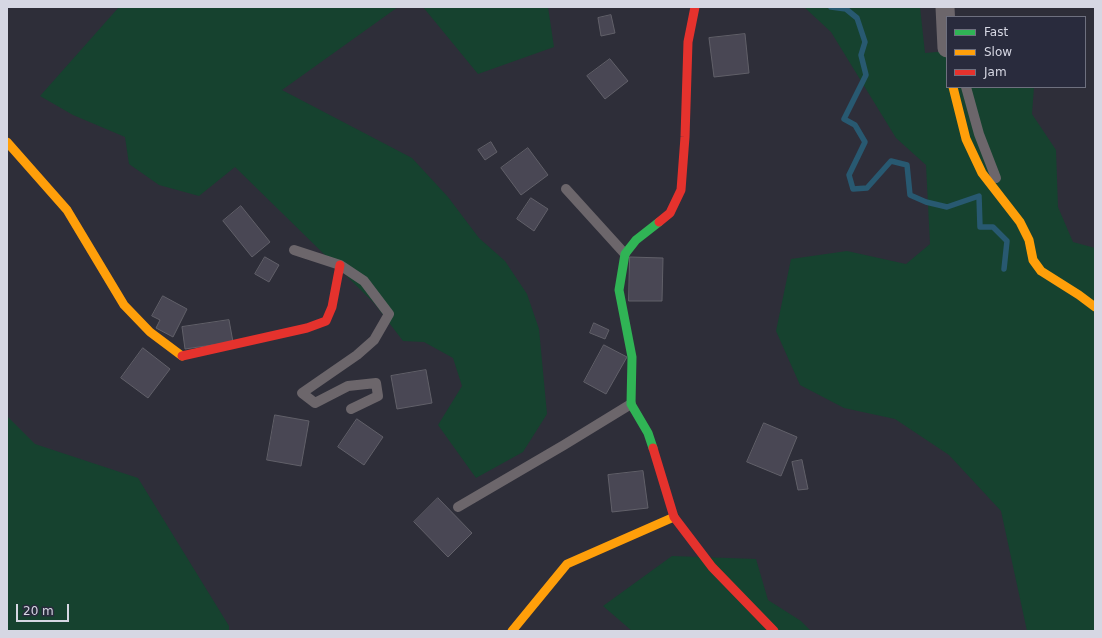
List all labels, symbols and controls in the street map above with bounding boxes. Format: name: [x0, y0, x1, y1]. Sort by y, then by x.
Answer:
legend: [946, 16, 1086, 88]
text: Fast: [984, 25, 1008, 39]
text: Slow: [984, 45, 1012, 59]
text: Jam: [984, 65, 1007, 79]
scale bar: [18, 596, 71, 622]
text: 20 m: [23, 604, 54, 618]

